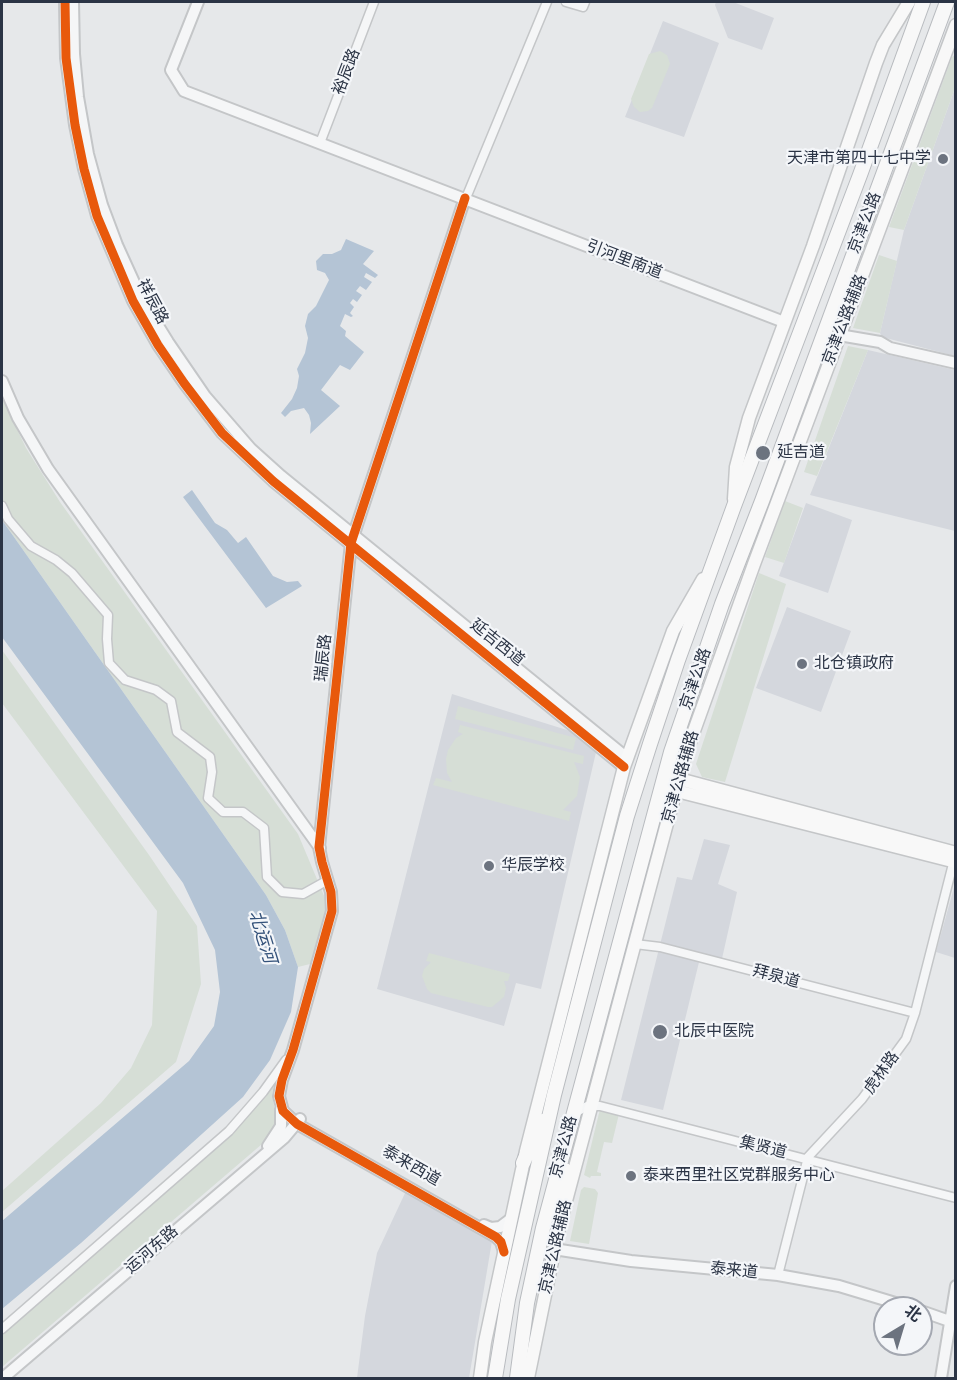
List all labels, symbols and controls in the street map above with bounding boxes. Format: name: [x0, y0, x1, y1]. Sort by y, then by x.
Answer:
street label: 裕辰路: [329, 46, 365, 98]
place label: 天津市第四十七中学: [787, 149, 931, 169]
marker: 天津市第四十七中学: [936, 152, 950, 166]
street label: 京津公路: [845, 190, 885, 256]
street label: 引河里南道: [583, 237, 665, 283]
street label: 京津公路辅路: [819, 272, 871, 368]
street label: 祥辰路: [132, 276, 172, 328]
place label: 延吉道: [777, 443, 825, 463]
marker: 延吉道: [754, 444, 772, 462]
street label: 延吉西道: [466, 615, 528, 671]
street label: 瑞辰路: [312, 633, 336, 683]
street label: 京津公路: [677, 646, 715, 712]
place label: 北仓镇政府: [814, 654, 894, 674]
marker: 北仓镇政府: [795, 657, 809, 671]
street label: 京津公路辅路: [659, 728, 703, 826]
place label: 华辰学校: [501, 856, 565, 876]
marker: 华辰学校: [482, 859, 496, 873]
water label: 北运河: [244, 908, 280, 966]
street label: 拜泉道: [750, 962, 802, 992]
place label: 北辰中医院: [674, 1022, 754, 1042]
marker: 北辰中医院: [651, 1023, 669, 1041]
street label: 虎林路: [860, 1048, 904, 1098]
street label: 京津公路: [546, 1114, 582, 1180]
street label: 集贤道: [737, 1133, 789, 1163]
street label: 泰来西道: [378, 1142, 444, 1190]
place label: 泰来西里社区党群服务中心: [643, 1166, 835, 1186]
marker: 泰来西里社区党群服务中心: [624, 1169, 638, 1183]
street label: 京津公路辅路: [536, 1198, 576, 1296]
street label: 运河东路: [122, 1222, 182, 1278]
street label: 泰来道: [709, 1259, 759, 1283]
north arrow: [873, 1296, 933, 1356]
text: 北: [900, 1301, 925, 1326]

